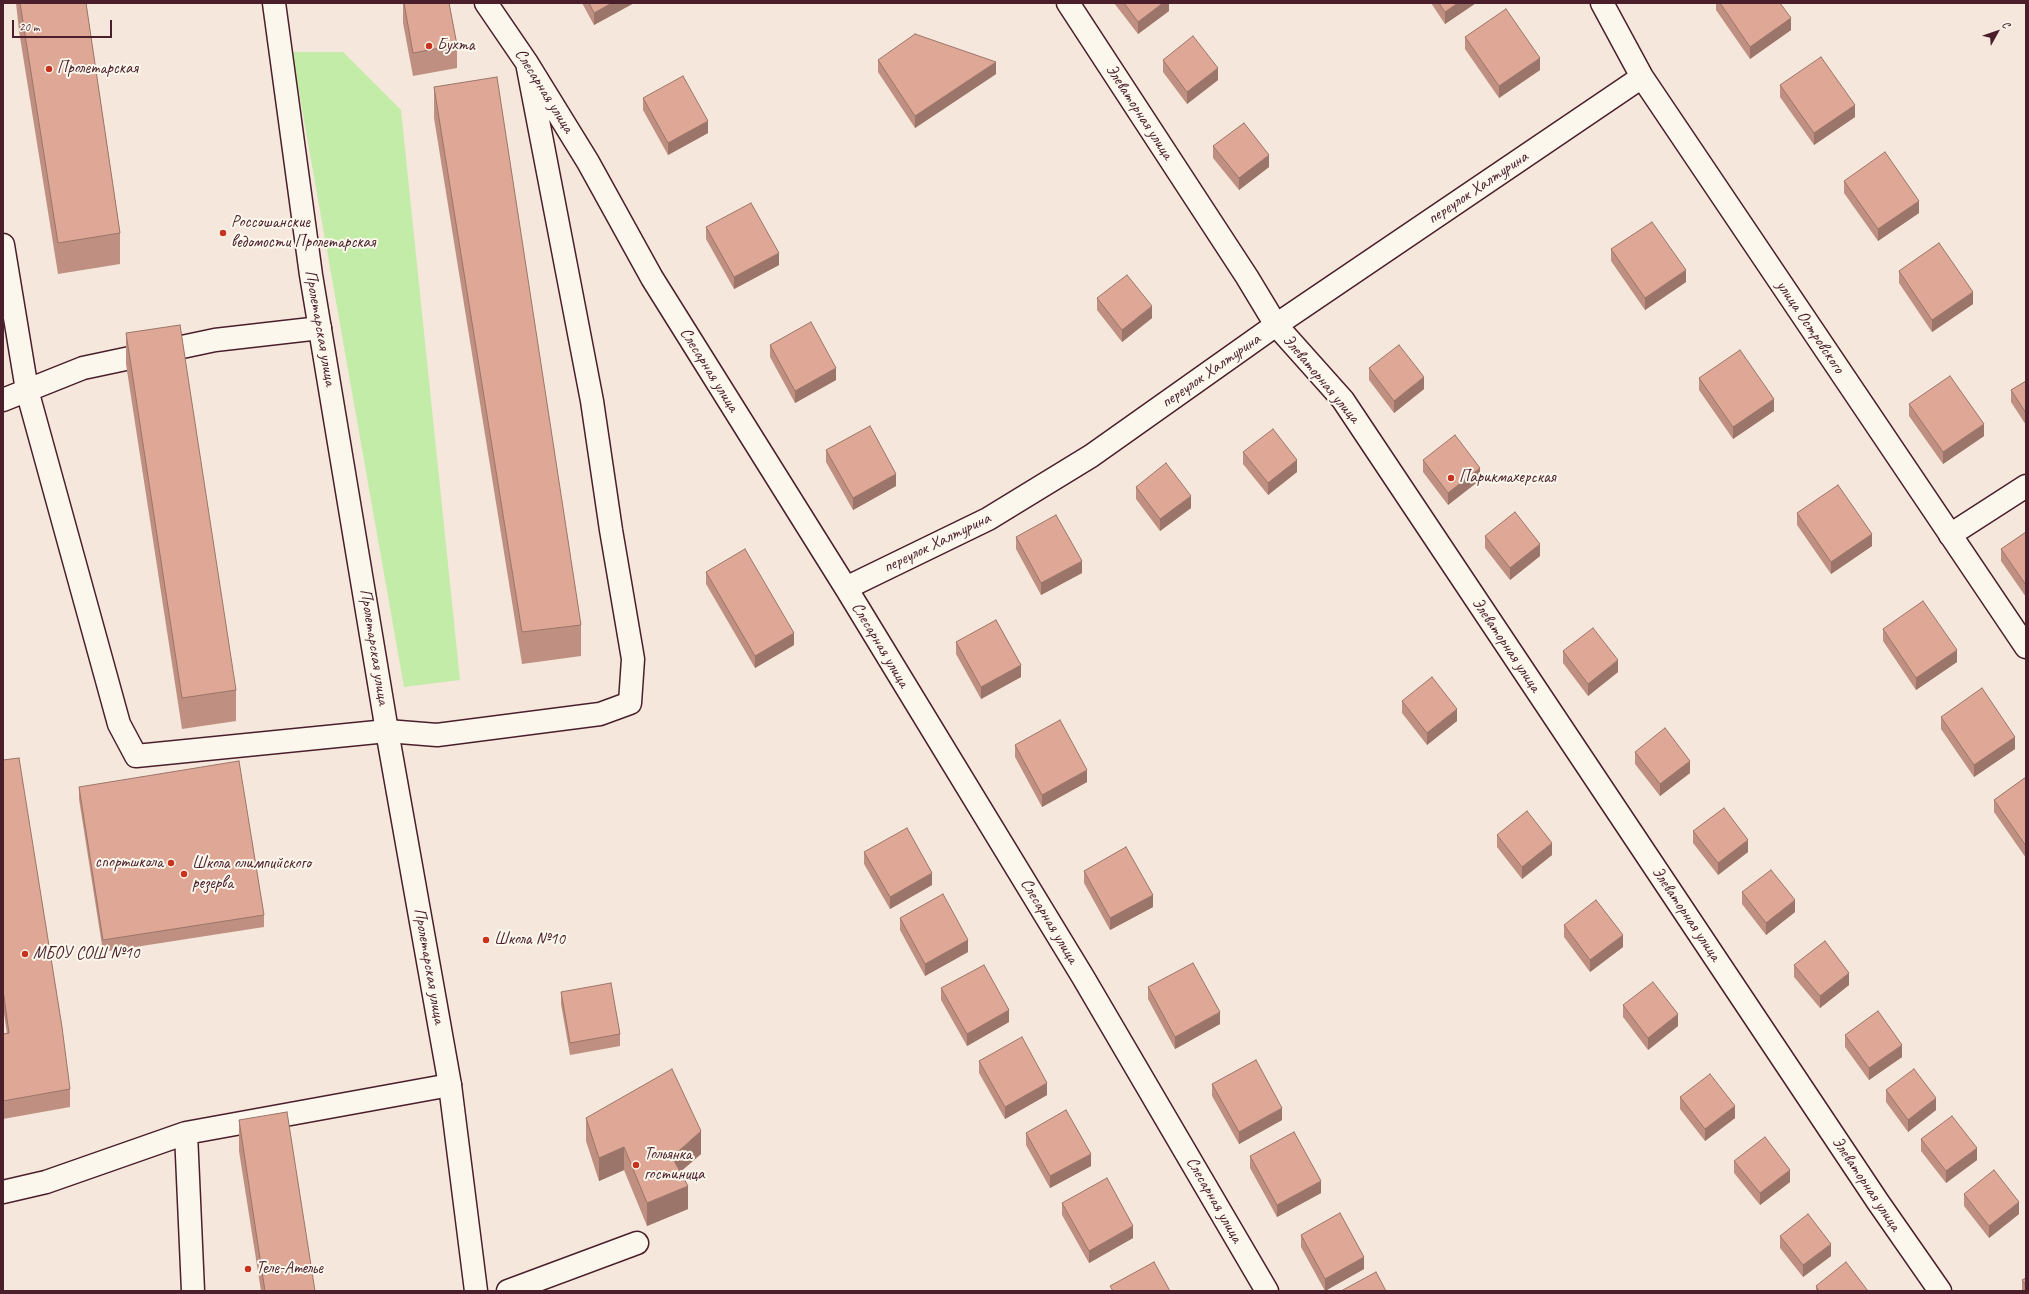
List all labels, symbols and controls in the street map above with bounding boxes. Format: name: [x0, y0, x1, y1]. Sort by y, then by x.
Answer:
scale bar: [14, 12, 114, 38]
north arrow: [1977, 12, 2017, 52]
text: С: [1999, 18, 2013, 31]
text: 20 m: [19, 19, 39, 35]
place label: Бухта: [437, 36, 475, 56]
marker: Бухта: [424, 41, 434, 51]
street label: Слесарная улица: [510, 45, 578, 137]
place label: Пролетарская: [57, 59, 138, 79]
street label: Элеваторная улица: [1101, 60, 1177, 164]
marker: Пролетарская: [44, 64, 54, 74]
street label: переулок Халтурина: [1424, 147, 1532, 229]
place label: Россошанские ведомости Пролетарская: [231, 213, 375, 253]
marker: Россошанские ведомости Пролетарская: [218, 228, 228, 238]
street label: Пролетарская улица: [300, 268, 340, 388]
street label: улица Островского: [1771, 276, 1849, 378]
street label: Слесарная улица: [675, 324, 743, 416]
street label: переулок Халтурина: [1157, 329, 1265, 413]
street label: Элеваторная улица: [1278, 330, 1364, 428]
place label: Парикмахерская: [1459, 468, 1556, 488]
marker: Парикмахерская: [1446, 473, 1456, 483]
street label: переулок Халтурина: [880, 508, 994, 578]
street label: Пролетарская улица: [355, 587, 393, 707]
street label: Элеваторная улица: [1467, 594, 1545, 696]
street label: Слесарная улица: [847, 599, 913, 691]
place label: спортшкола: [95, 853, 163, 873]
place label: Школа олимпийского резерва: [192, 854, 311, 894]
marker: спортшкола: [166, 858, 176, 868]
street label: Элеваторная улица: [1647, 863, 1725, 965]
marker: Школа олимпийского резерва: [179, 869, 189, 879]
street label: Слесарная улица: [1016, 875, 1082, 967]
street label: Пролетарская улица: [409, 906, 449, 1026]
place label: Школа №10: [494, 930, 565, 950]
marker: Школа №10: [481, 935, 491, 945]
place label: МБОУ СОШ №10: [33, 944, 139, 964]
marker: МБОУ СОШ №10: [20, 949, 30, 959]
street label: Элеваторная улица: [1827, 1133, 1905, 1235]
place label: Тольянка гостиница: [644, 1145, 704, 1185]
street label: Слесарная улица: [1181, 1153, 1247, 1247]
marker: Тольянка гостиница: [631, 1160, 641, 1170]
place label: Теле-Ателье: [256, 1259, 323, 1279]
marker: Теле-Ателье: [243, 1264, 253, 1274]

